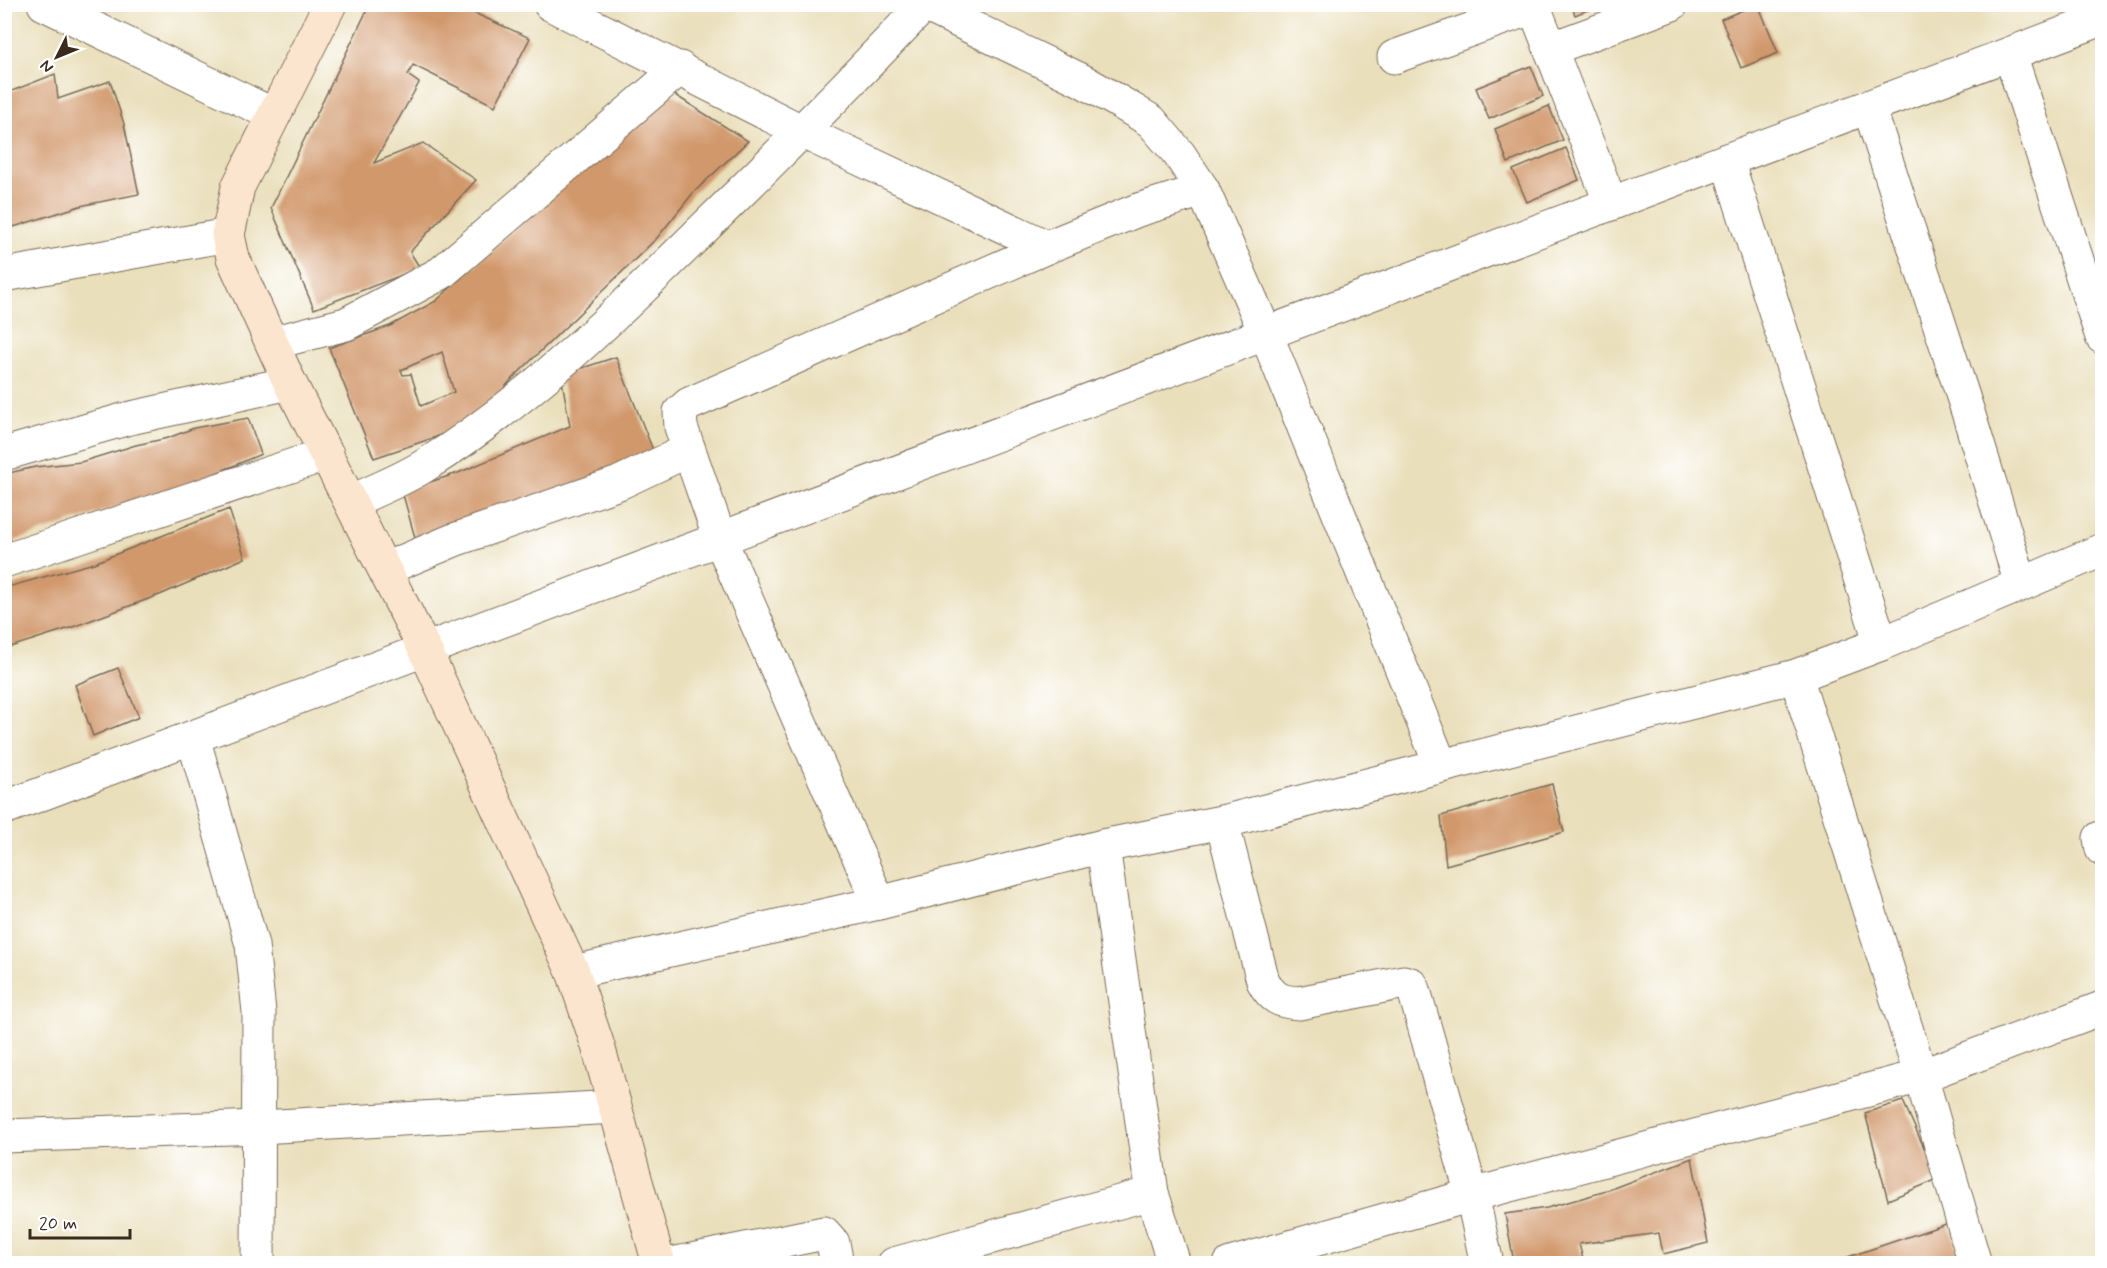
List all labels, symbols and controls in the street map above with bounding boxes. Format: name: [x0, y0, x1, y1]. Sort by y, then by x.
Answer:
north arrow: [27, 27, 87, 87]
text: N: [36, 55, 58, 77]
scale bar: [30, 1202, 130, 1240]
text: 20 m: [39, 1212, 77, 1236]

